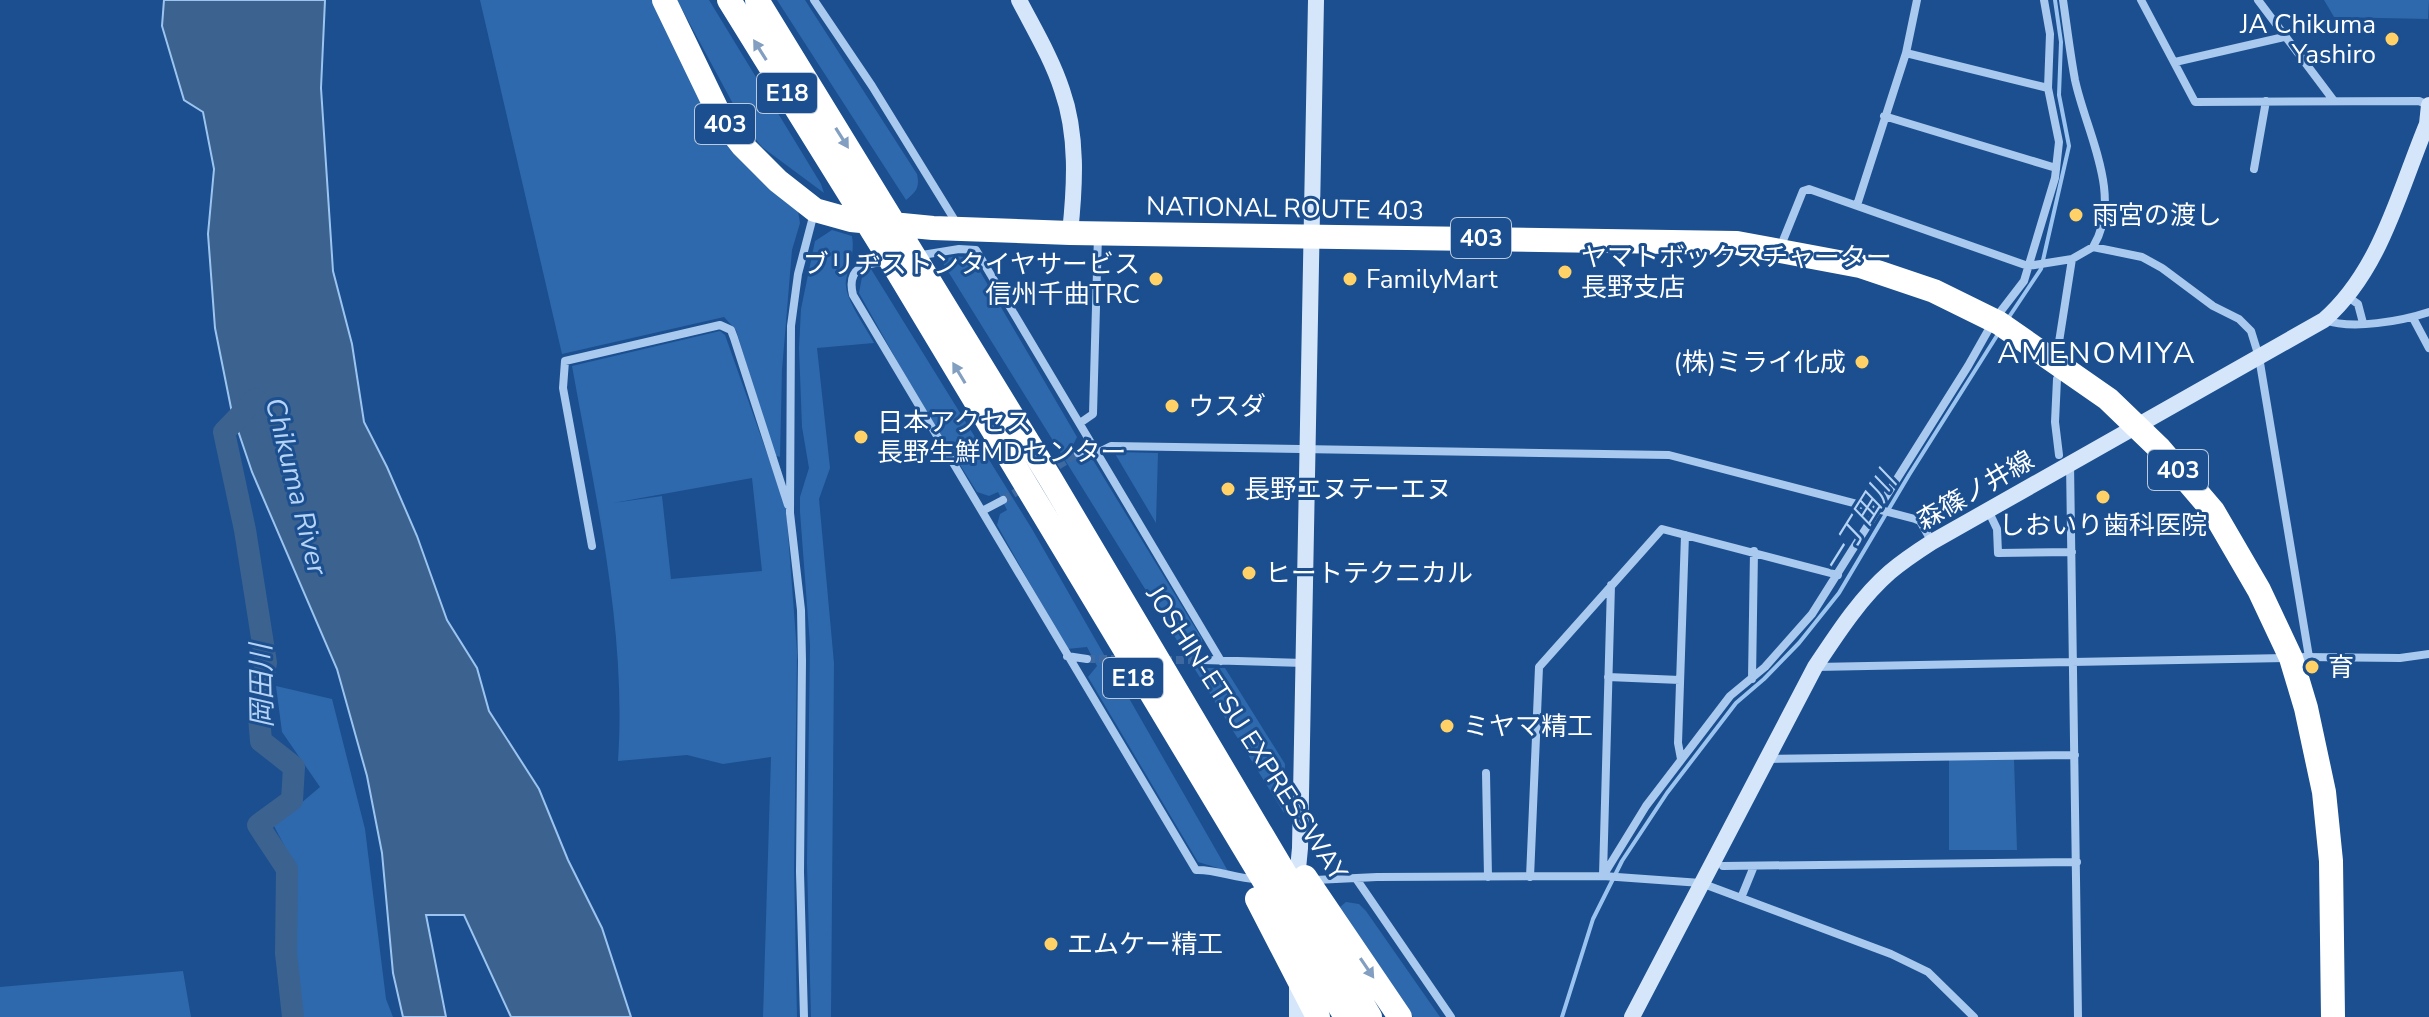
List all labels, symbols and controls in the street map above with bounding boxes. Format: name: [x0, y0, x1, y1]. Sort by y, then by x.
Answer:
place label: JA Chikuma Yashiro: [2239, 7, 2376, 72]
marker: JA Chikuma Yashiro: [2383, 30, 2401, 48]
one-way arrow: [753, 38, 768, 61]
road number: E18: [757, 73, 817, 113]
road number: 403: [695, 104, 755, 144]
one-way arrow: [834, 126, 849, 149]
street label: NATIONAL ROUTE 403: [1146, 189, 1424, 228]
place label: 雨宮の渡し: [2092, 198, 2222, 233]
marker: 雨宮の渡し: [2067, 206, 2085, 224]
road number: 403: [1451, 218, 1511, 258]
place label: ヤマトボックスチャーター 長野支店: [1581, 240, 1892, 305]
place label: ブリヂストンタイヤサービス 信州千曲TRC: [803, 247, 1140, 312]
place label: FamilyMart: [1366, 262, 1499, 297]
marker: ヤマトボックスチャーター 長野支店: [1556, 263, 1574, 281]
marker: ブリヂストンタイヤサービス 信州千曲TRC: [1147, 270, 1165, 288]
marker: FamilyMart: [1341, 270, 1359, 288]
district label: AMENOMIYA: [1997, 333, 2197, 374]
place label: (株)ミライ化成: [1674, 345, 1846, 380]
marker: (株)ミライ化成: [1853, 353, 1871, 371]
one-way arrow: [952, 362, 966, 384]
place label: ウスダ: [1188, 389, 1266, 424]
water label: Chikuma River: [256, 394, 337, 580]
marker: ウスダ: [1163, 397, 1181, 415]
place label: 日本アクセス 長野生鮮MDセンター: [877, 405, 1127, 470]
marker: 日本アクセス 長野生鮮MDセンター: [852, 428, 870, 446]
street label: 森篠ノ井線: [1910, 443, 2040, 538]
road number: 403: [2148, 450, 2208, 490]
water label: 一丁田川: [1814, 462, 1907, 580]
place label: 長野エヌテーエヌ: [1244, 472, 1452, 507]
marker: 長野エヌテーエヌ: [1219, 480, 1237, 498]
marker: しおいり歯科医院: [2094, 488, 2112, 506]
place label: しおいり歯科医院: [1999, 508, 2207, 543]
place label: ヒートテクニカル: [1265, 556, 1473, 591]
marker: ヒートテクニカル: [1240, 564, 1258, 582]
street label: JOSHIN-ETSU EXPRESSWAY: [1137, 578, 1355, 888]
water label: 岡田川: [242, 641, 282, 728]
place label: 育: [2328, 650, 2354, 685]
road number: E18: [1103, 658, 1163, 698]
marker: 育: [2303, 658, 2321, 676]
place label: ミヤマ精工: [1463, 709, 1593, 744]
marker: ミヤマ精工: [1438, 717, 1456, 735]
place label: エムケー精工: [1067, 927, 1223, 962]
marker: エムケー精工: [1042, 935, 1060, 953]
one-way arrow: [1359, 958, 1374, 979]

